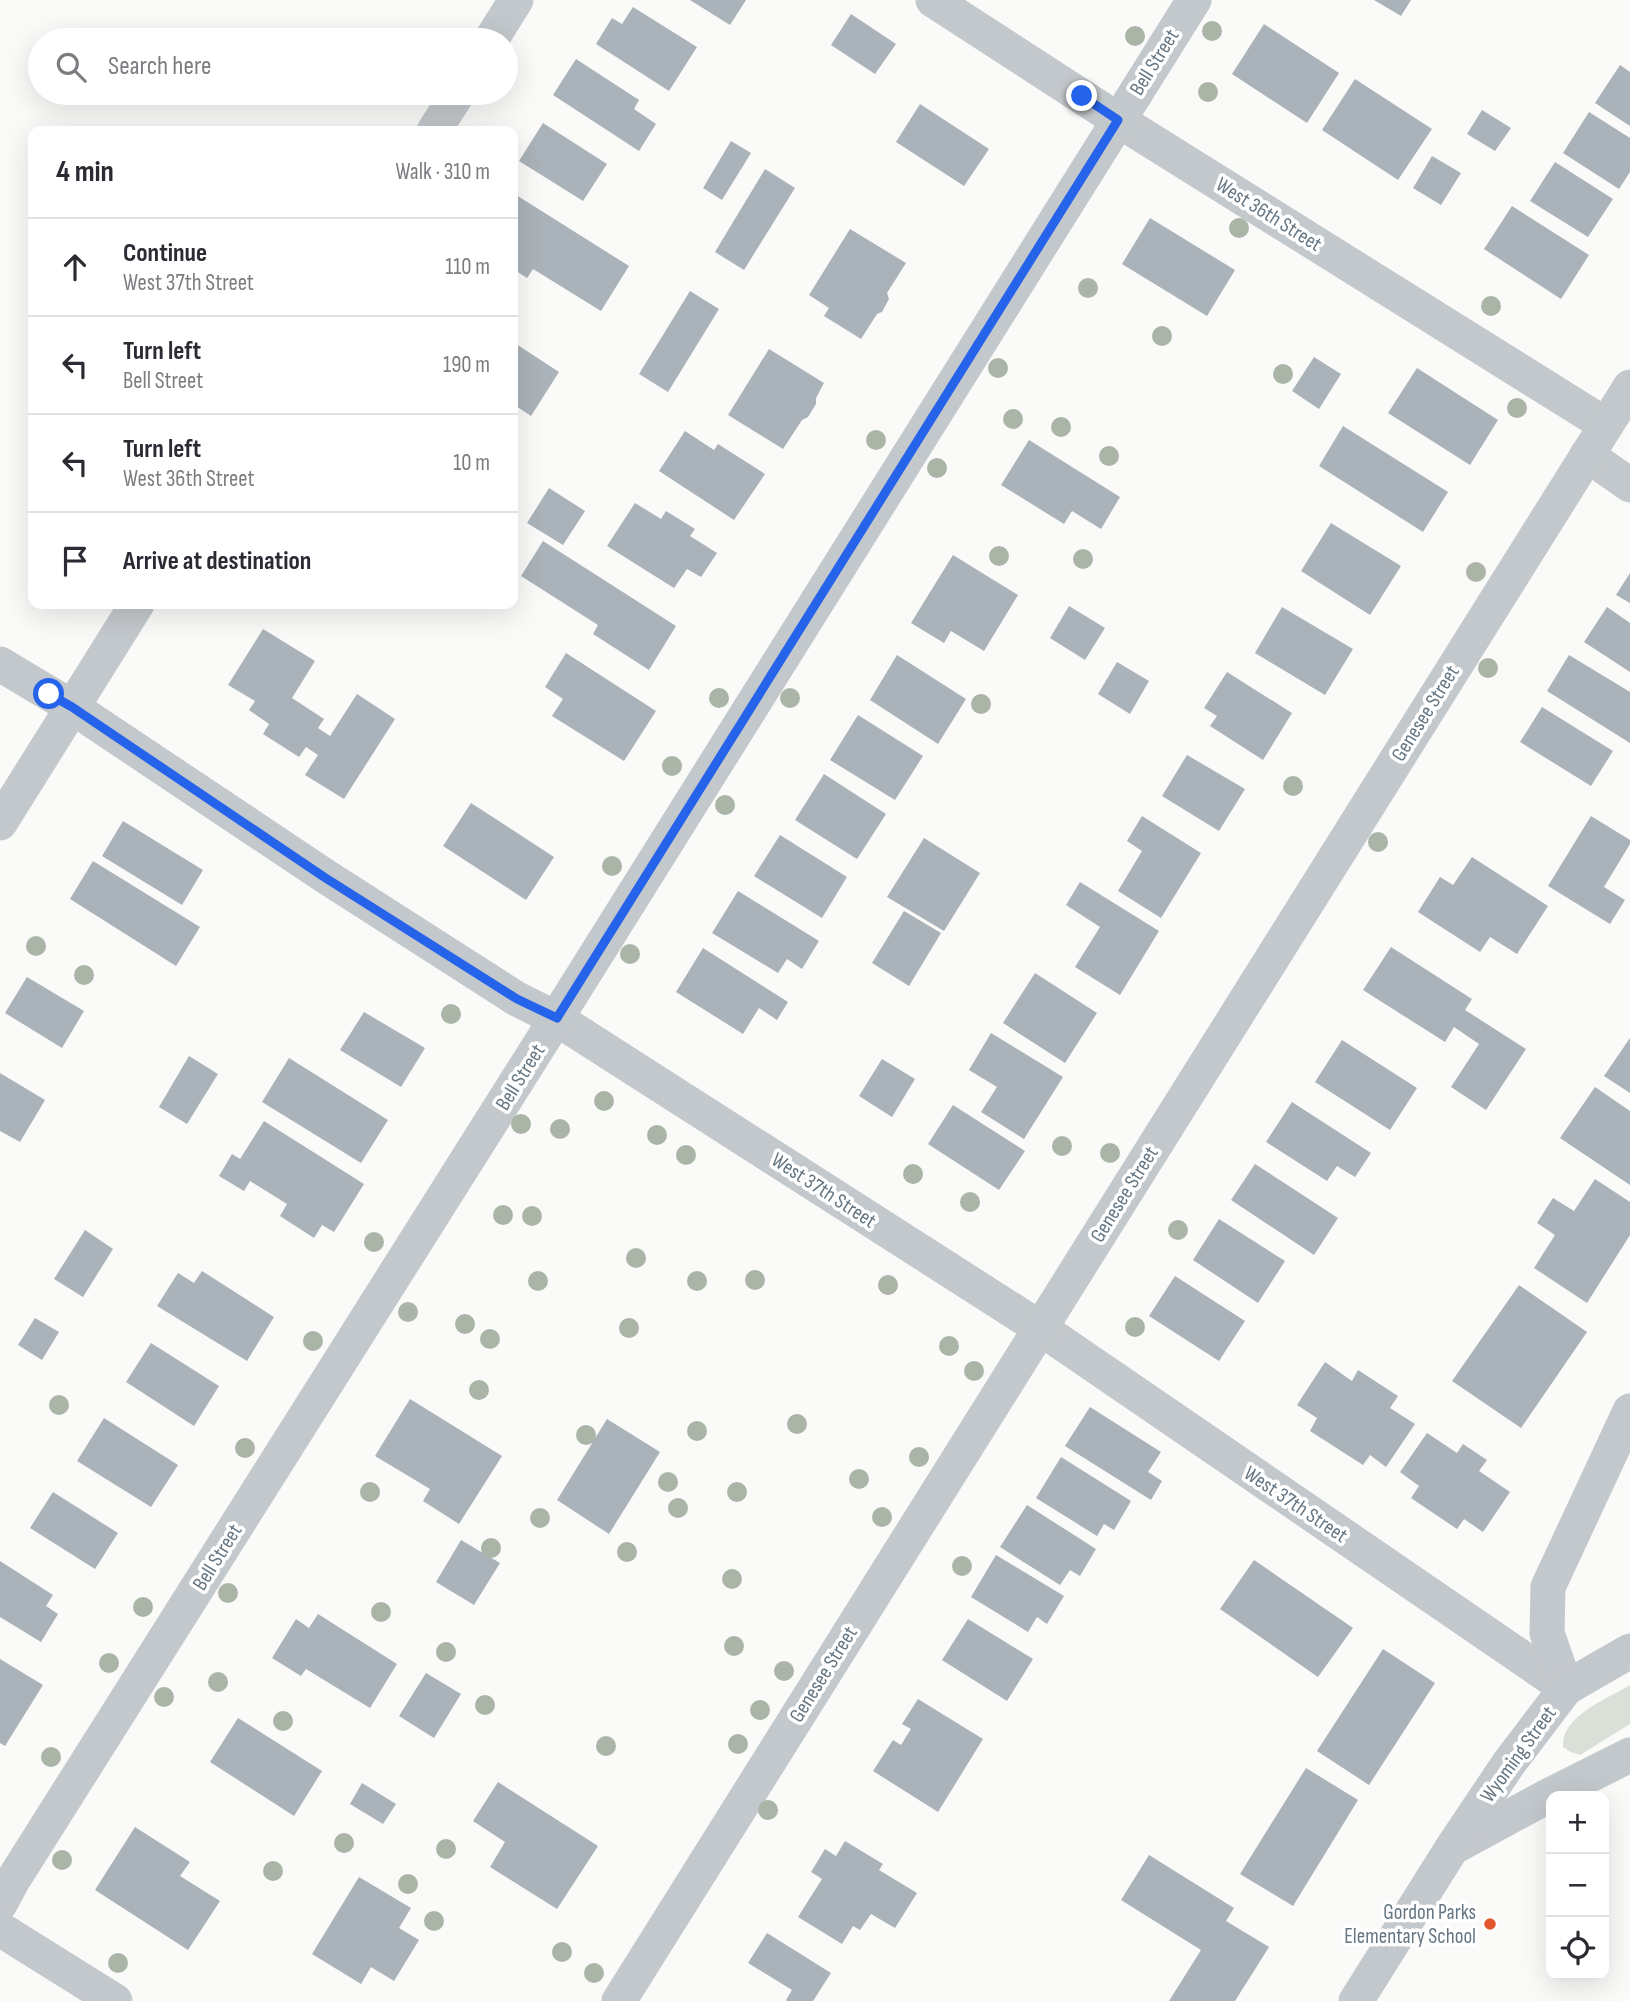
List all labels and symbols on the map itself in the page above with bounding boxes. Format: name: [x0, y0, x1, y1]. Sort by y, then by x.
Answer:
street label: Bell Street: [1124, 25, 1184, 100]
route end: [1066, 80, 1097, 111]
street label: West 36th Street: [1211, 172, 1326, 257]
street label: Genesee Street: [1386, 661, 1465, 766]
route start: [33, 678, 64, 709]
street label: Bell Street: [490, 1040, 550, 1115]
street label: Genesee Street: [1085, 1142, 1164, 1247]
street label: West 37th Street: [767, 1147, 881, 1233]
street label: West 37th Street: [1239, 1461, 1352, 1548]
street label: Bell Street: [187, 1520, 247, 1595]
street label: Genesee Street: [784, 1622, 863, 1727]
street label: Wyoming Street: [1475, 1701, 1562, 1807]
place label: Gordon Parks Elementary School: [1344, 1900, 1476, 1949]
marker: Gordon Parks Elementary School: [1482, 1916, 1498, 1932]

